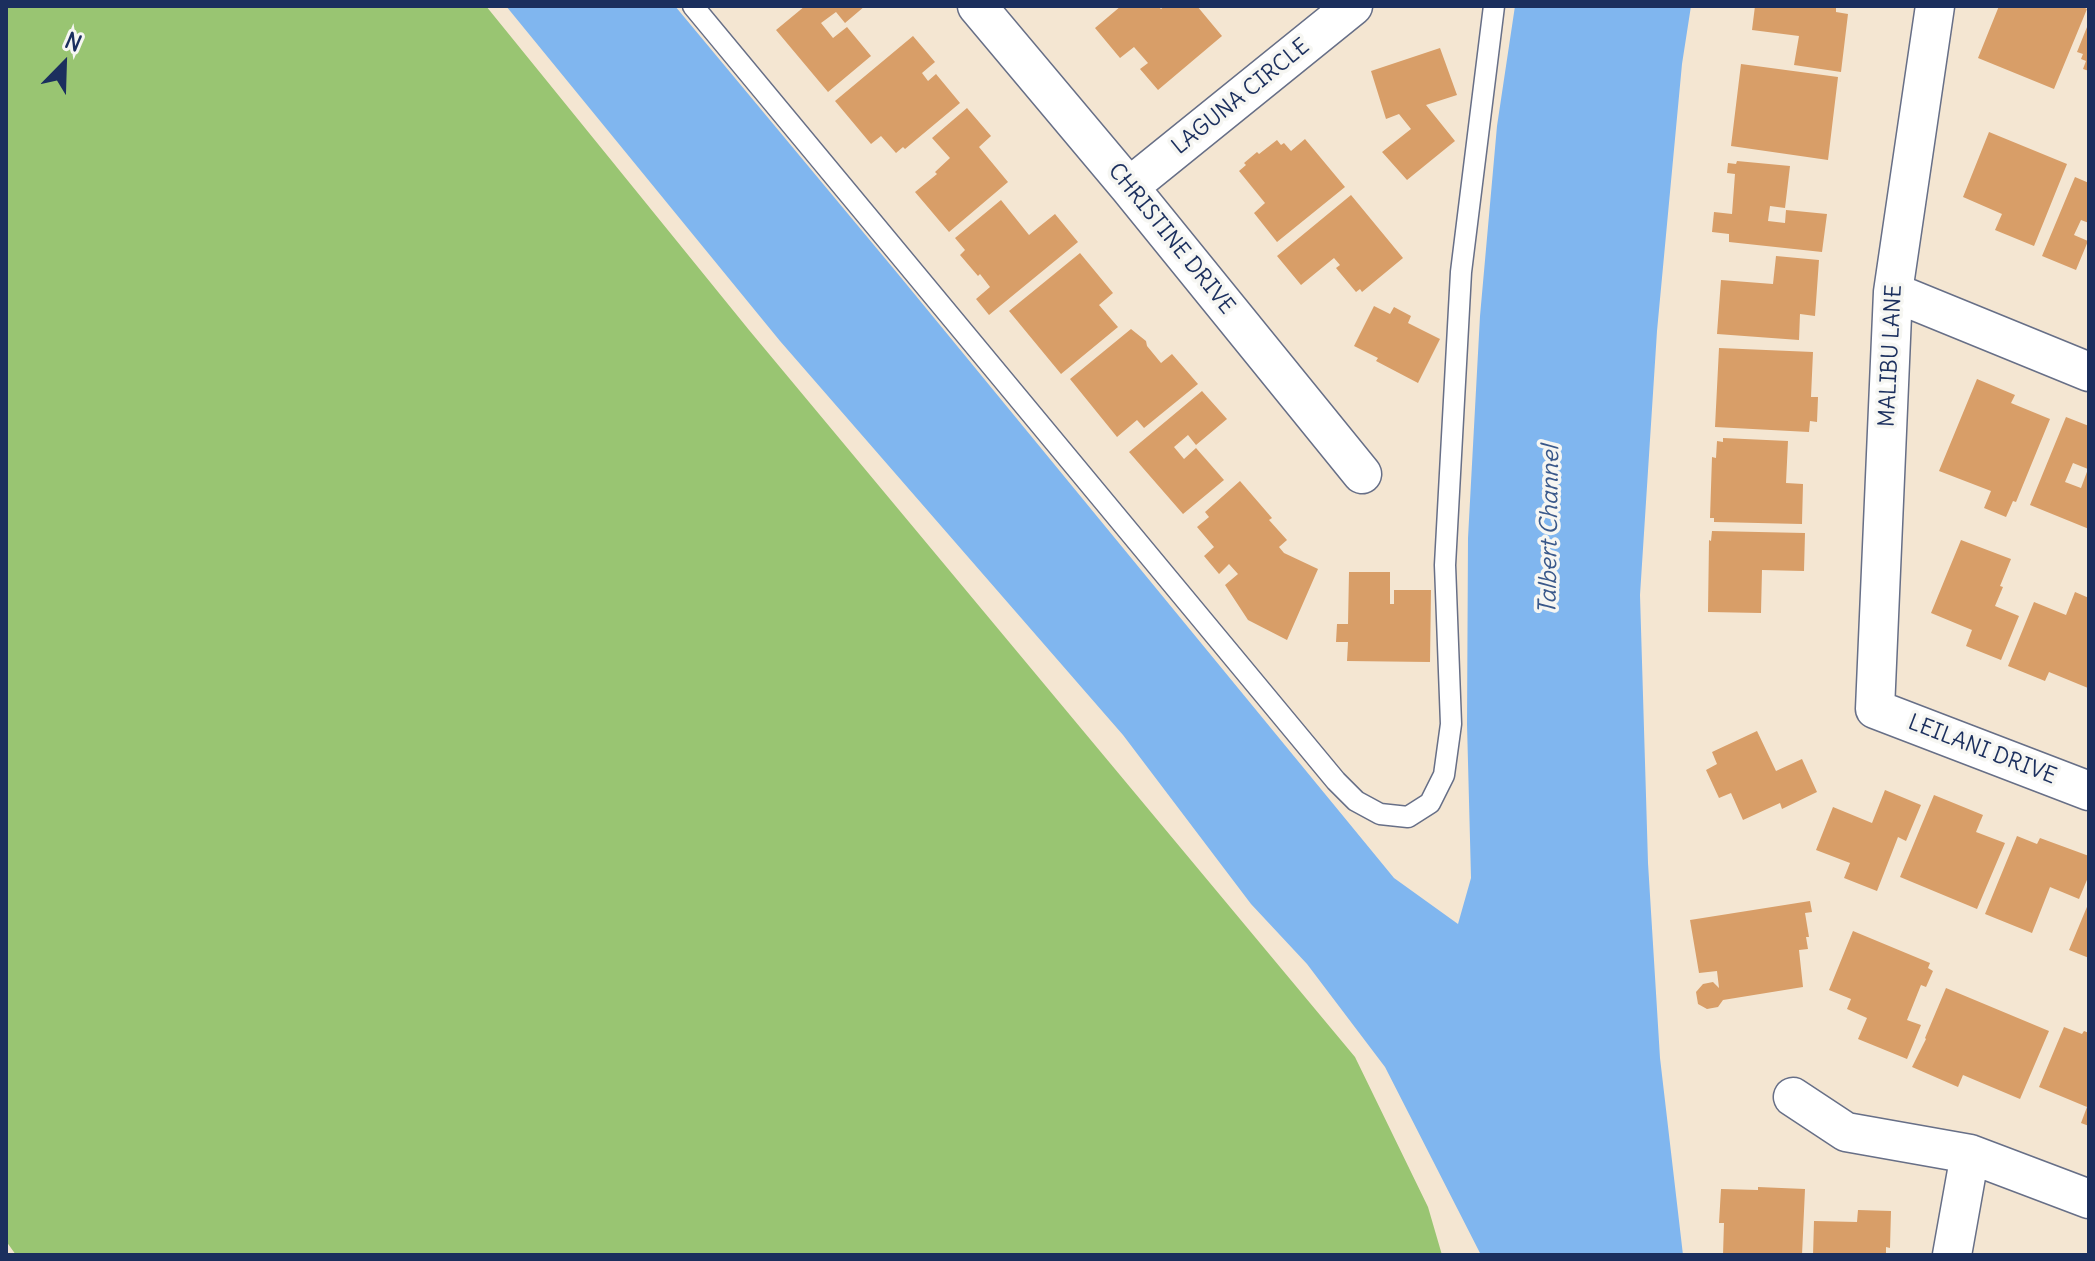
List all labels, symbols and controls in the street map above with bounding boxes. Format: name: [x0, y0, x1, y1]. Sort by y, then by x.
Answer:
north arrow: [24, 24, 104, 104]
text: N: [61, 26, 86, 58]
street label: LAGUNA CIRCLE: [1167, 34, 1315, 160]
street label: CHRISTINE DRIVE: [1102, 158, 1240, 320]
street label: MALIBU LANE: [1874, 284, 1908, 428]
water label: Talbert Channel: [1534, 445, 1566, 615]
street label: LEILANI DRIVE: [1904, 710, 2060, 790]

